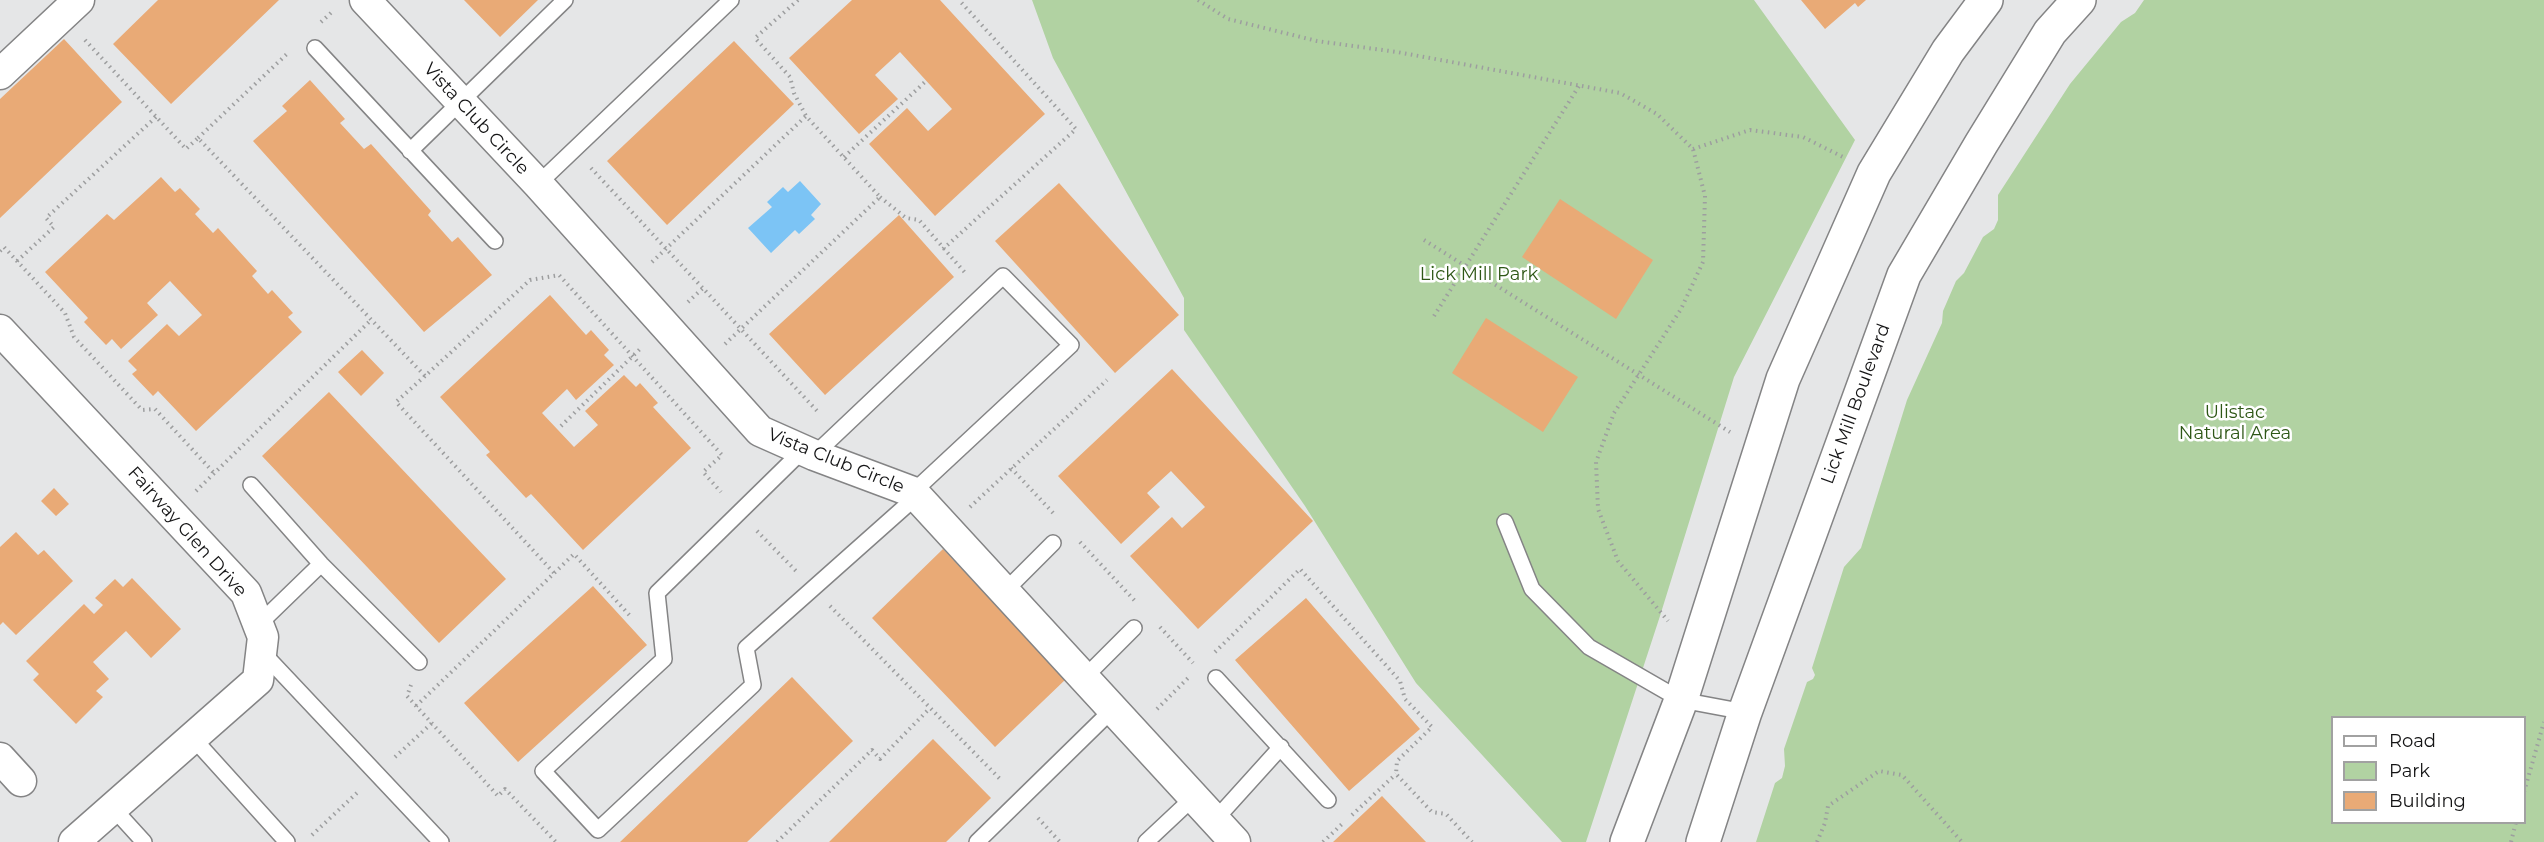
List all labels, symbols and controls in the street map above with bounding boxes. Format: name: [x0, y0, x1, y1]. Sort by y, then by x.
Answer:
street label: Vista Club Circle: [419, 59, 533, 179]
park label: Lick Mill Park: [1420, 264, 1538, 286]
street label: Lick Mill Boulevard: [1817, 321, 1895, 487]
park label: Ulistac Natural Area: [2179, 402, 2291, 444]
street label: Vista Club Circle: [765, 424, 907, 498]
street label: Fairway Glen Drive: [123, 462, 251, 602]
legend: [2331, 716, 2526, 824]
text: Road: [2389, 730, 2436, 752]
text: Park: [2389, 760, 2430, 782]
text: Building: [2389, 790, 2466, 812]

